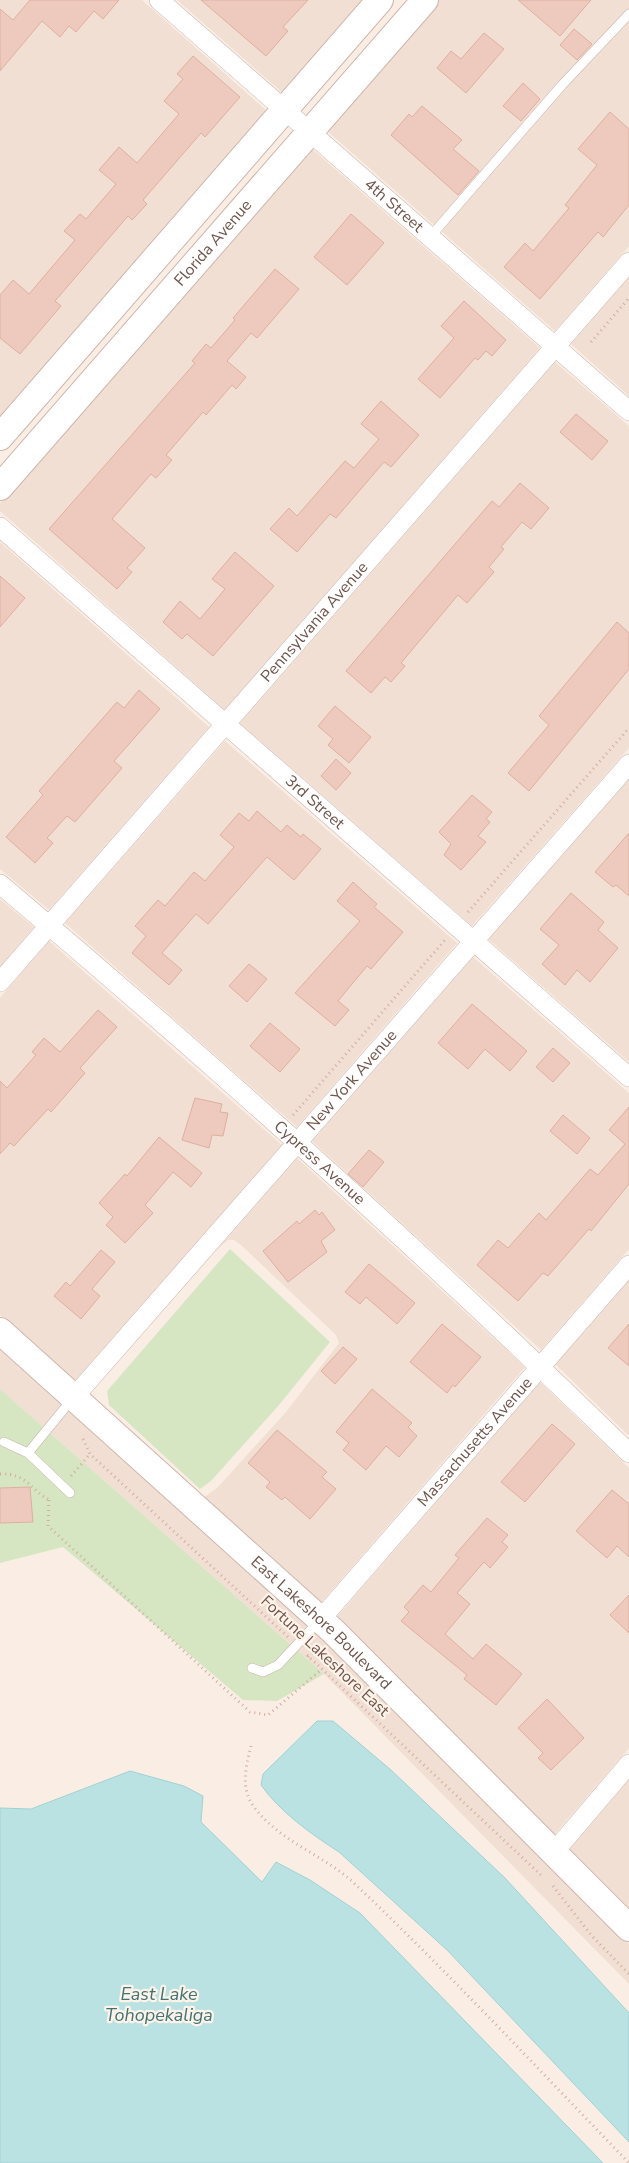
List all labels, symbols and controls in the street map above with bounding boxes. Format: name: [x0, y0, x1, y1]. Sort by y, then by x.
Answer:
street label: 4th Street: [359, 173, 429, 238]
street label: Florida Avenue: [169, 195, 257, 291]
street label: Pennsylvania Avenue: [256, 557, 373, 687]
street label: 3rd Street: [280, 770, 349, 835]
street label: New York Avenue: [302, 1025, 402, 1135]
street label: Cypress Avenue: [269, 1116, 370, 1210]
street label: Massachusetts Avenue: [412, 1373, 537, 1511]
street label: East Lakeshore Boulevard: [246, 1551, 396, 1695]
street label: Fortune Lakeshore East: [256, 1591, 394, 1722]
water label: East Lake Tohopekaliga: [105, 1982, 213, 2027]

